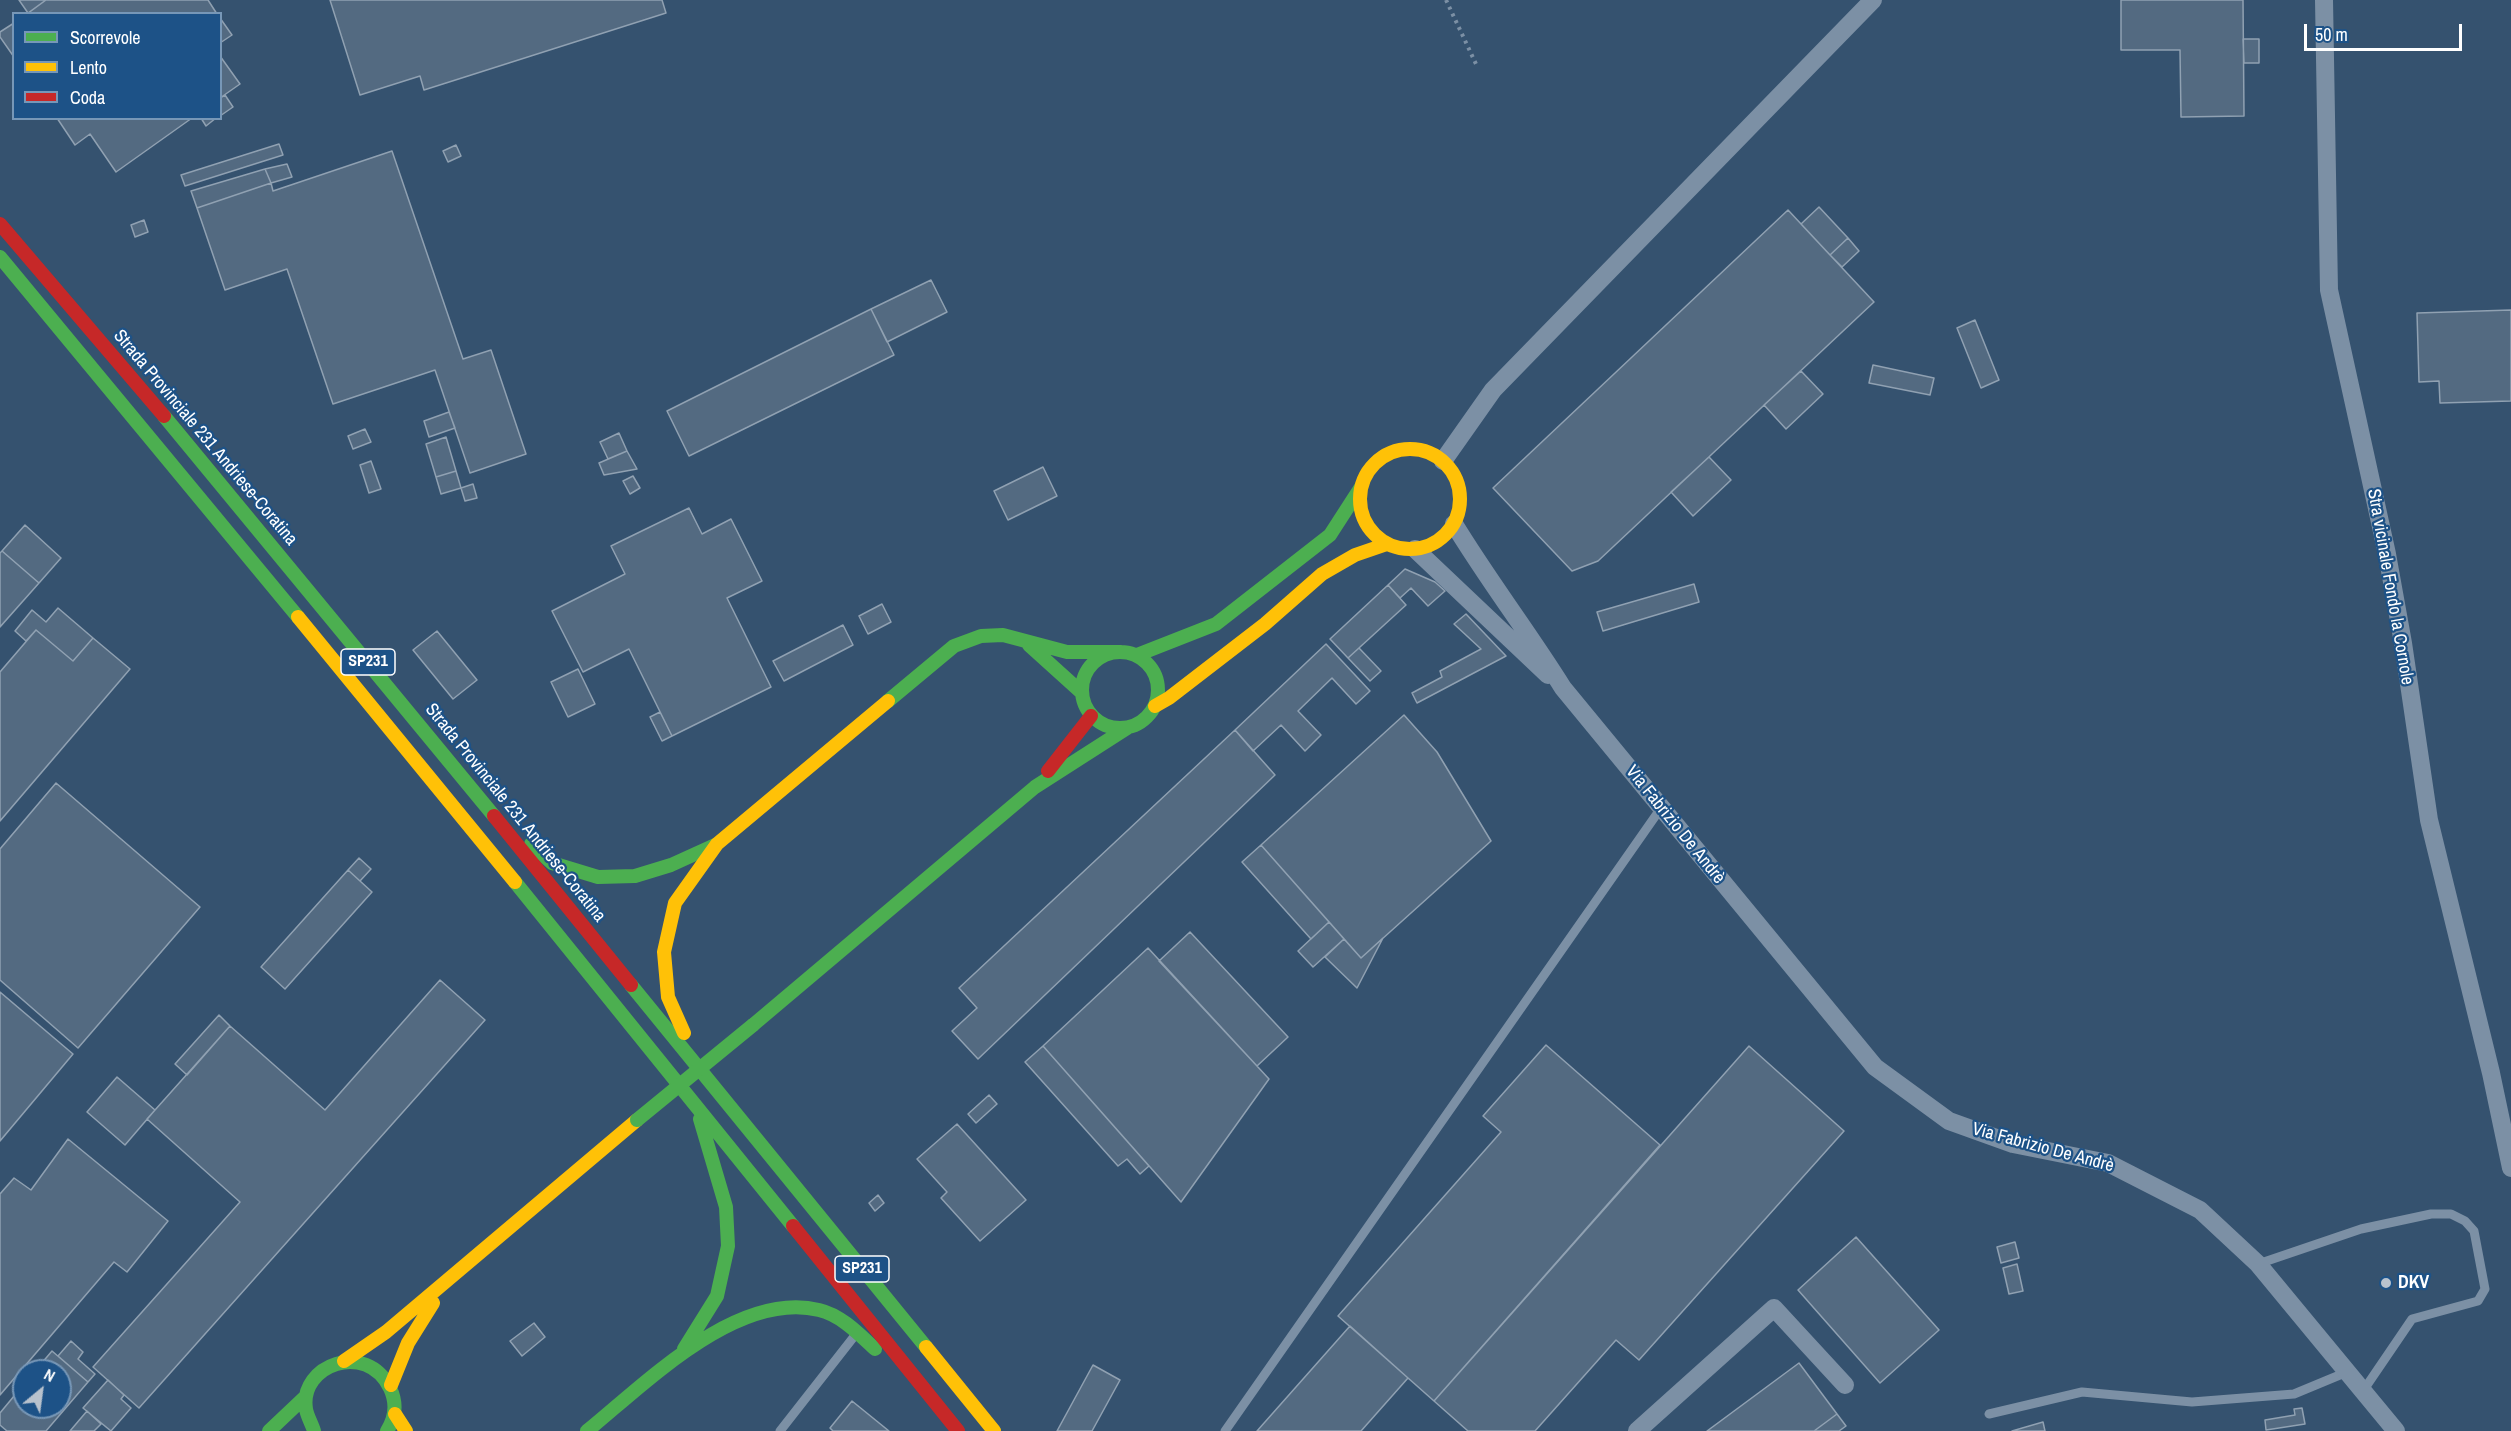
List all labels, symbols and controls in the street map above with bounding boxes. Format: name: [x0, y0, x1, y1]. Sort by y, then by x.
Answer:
legend: [12, 12, 222, 120]
scale bar: [2307, 12, 2464, 50]
text: 50 m: [2315, 22, 2348, 47]
text: Scorrevole: [70, 25, 141, 50]
text: Lento: [70, 55, 107, 80]
text: Coda: [70, 85, 105, 110]
street label: Strada Provinciale 231 Andriese-Coratina: [108, 326, 302, 550]
street label: Stra vicinale Fondo la Cornole: [2362, 487, 2418, 687]
road number: SP231: [341, 649, 395, 675]
street label: Strada Provinciale 231 Andriese-Coratina: [420, 699, 610, 927]
street label: Via Fabrizio De Andrè: [1621, 762, 1729, 888]
street label: Via Fabrizio De Andrè: [1970, 1119, 2116, 1177]
road number: SP231: [835, 1256, 889, 1282]
place label: DKV: [2398, 1272, 2429, 1294]
marker: DKV: [2379, 1276, 2393, 1290]
north arrow: [12, 1359, 72, 1419]
text: N: [40, 1363, 59, 1387]

